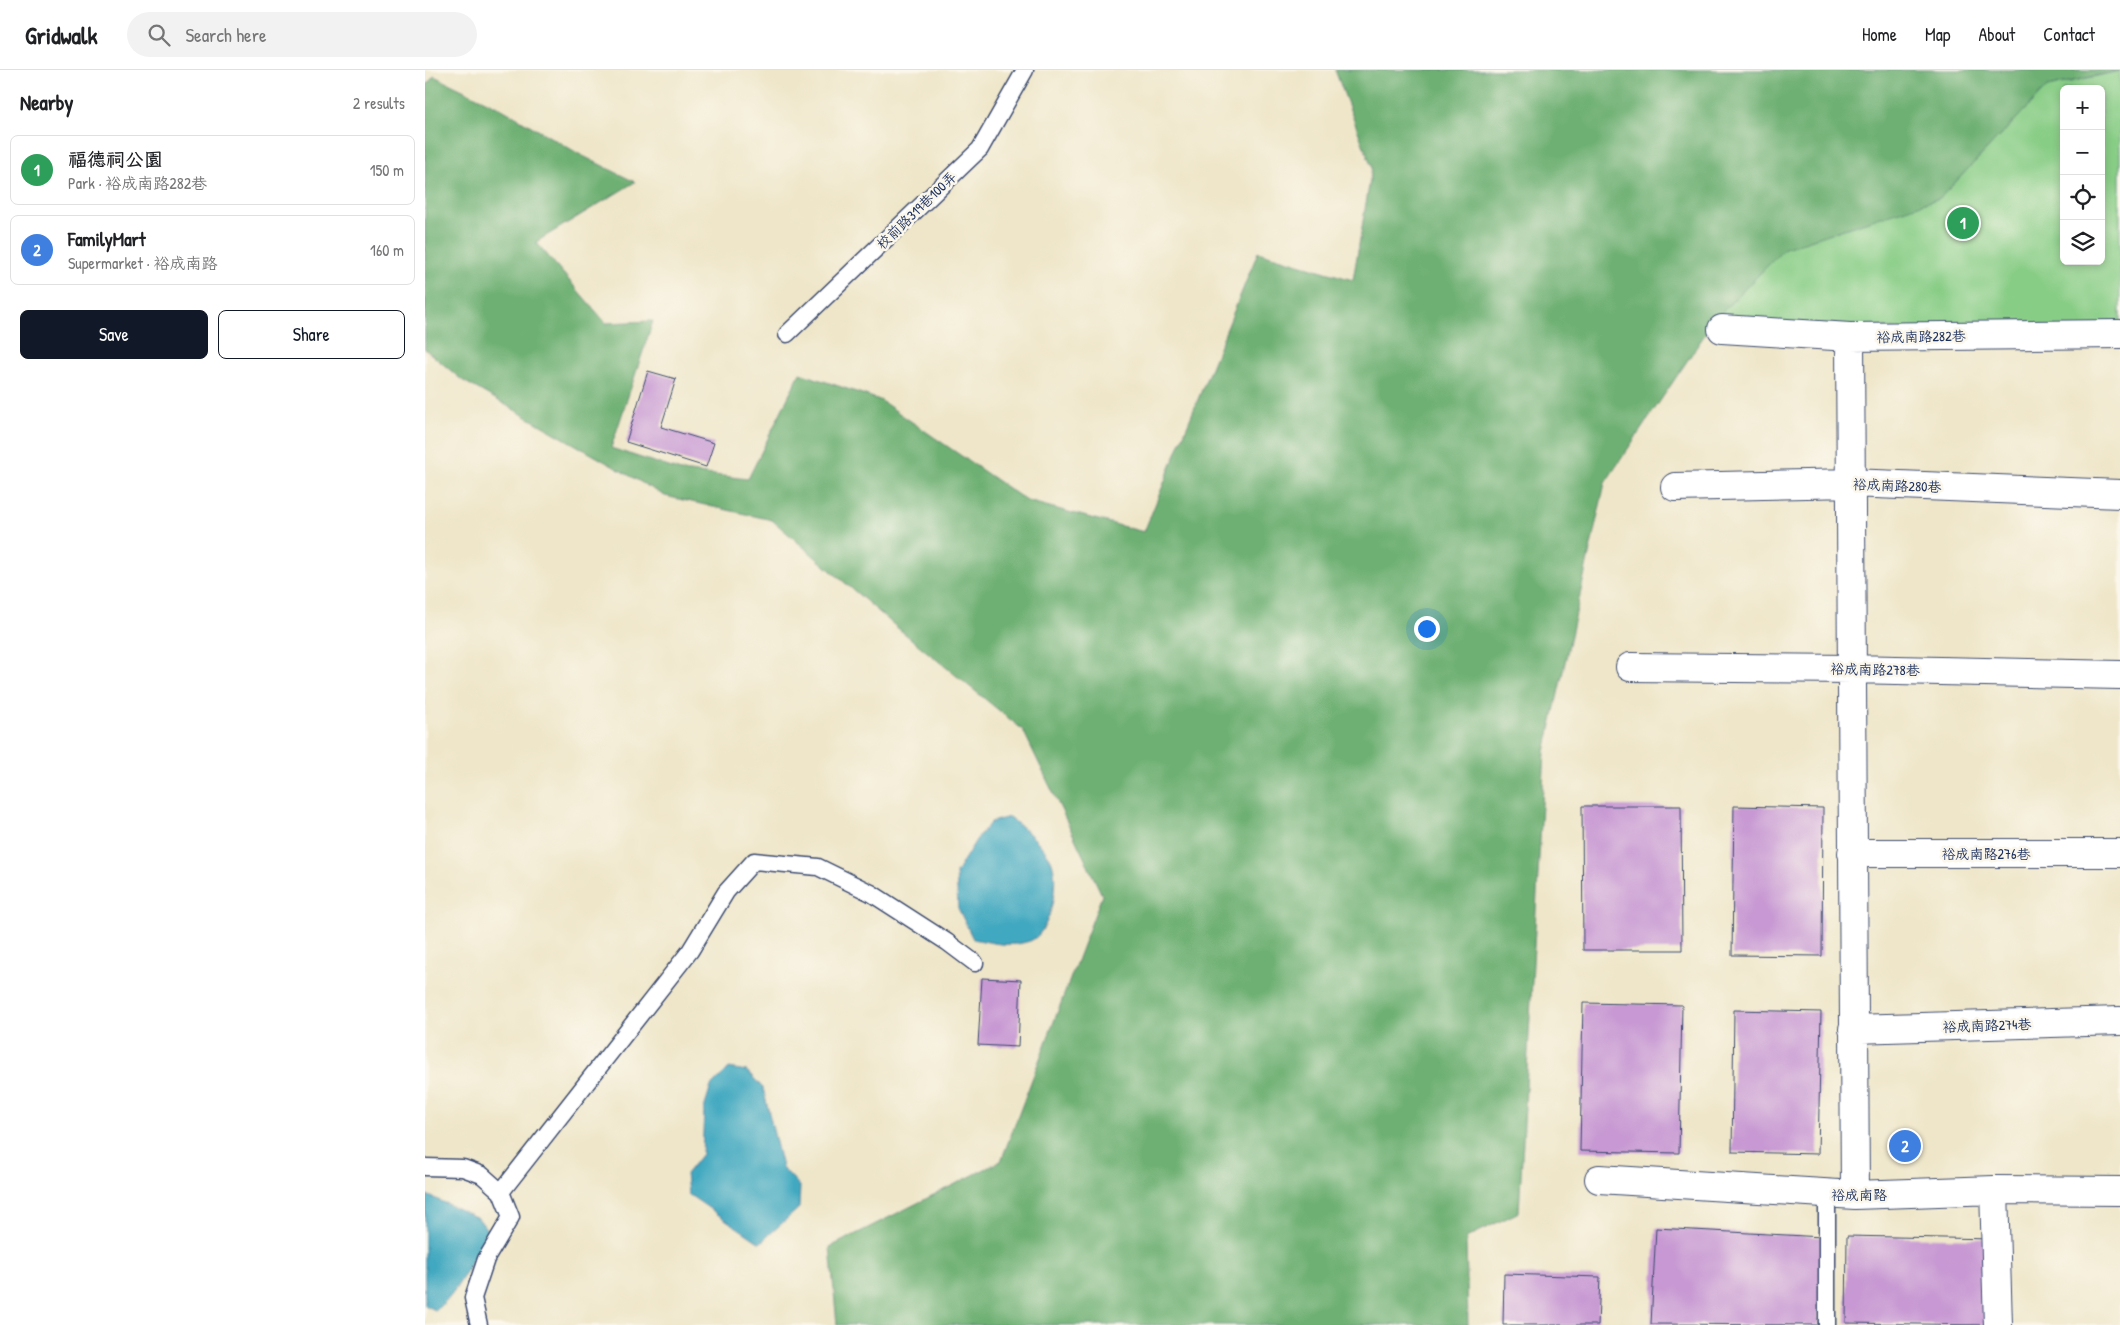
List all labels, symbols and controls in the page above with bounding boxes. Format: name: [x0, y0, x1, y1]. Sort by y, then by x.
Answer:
search box: [127, 12, 477, 57]
text: Gridwalk: [25, 19, 97, 51]
icon: search: [145, 21, 173, 49]
text: Search here: [185, 22, 267, 48]
text: Home: [1862, 22, 1897, 47]
text: Map: [1925, 22, 1950, 47]
text: About: [1978, 22, 2015, 47]
text: Contact: [2043, 22, 2095, 47]
map controls: [2060, 85, 2105, 265]
button: +: [2060, 85, 2105, 130]
text: Nearby: [20, 88, 73, 117]
text: 2 results: [353, 92, 405, 114]
button: −: [2060, 130, 2105, 175]
text: 福德祠公園: [68, 146, 163, 172]
text: 1: [34, 159, 40, 181]
text: 150 m: [370, 159, 404, 181]
street label: 校前路319巷100弄: [872, 167, 960, 253]
text: Park · 裕成南路282巷: [68, 172, 207, 194]
button: locate: [2060, 175, 2105, 220]
pin: 1: [1947, 204, 1979, 242]
button: layers: [2060, 220, 2105, 265]
text: FamilyMart: [68, 226, 145, 252]
text: 2: [33, 239, 41, 261]
text: 160 m: [370, 239, 404, 261]
text: Supermarket · 裕成南路: [68, 252, 218, 274]
button: Save: [20, 310, 208, 359]
button: Share: [218, 310, 405, 359]
street label: 裕成南路282巷: [1876, 326, 1967, 346]
street label: 裕成南路280巷: [1852, 474, 1943, 496]
your location: [1414, 616, 1440, 642]
street label: 裕成南路278巷: [1830, 659, 1921, 679]
street label: 裕成南路276巷: [1941, 844, 2032, 863]
street label: 裕成南路274巷: [1942, 1014, 2033, 1036]
pin: 2: [1889, 1127, 1921, 1165]
street label: 裕成南路: [1831, 1185, 1887, 1204]

